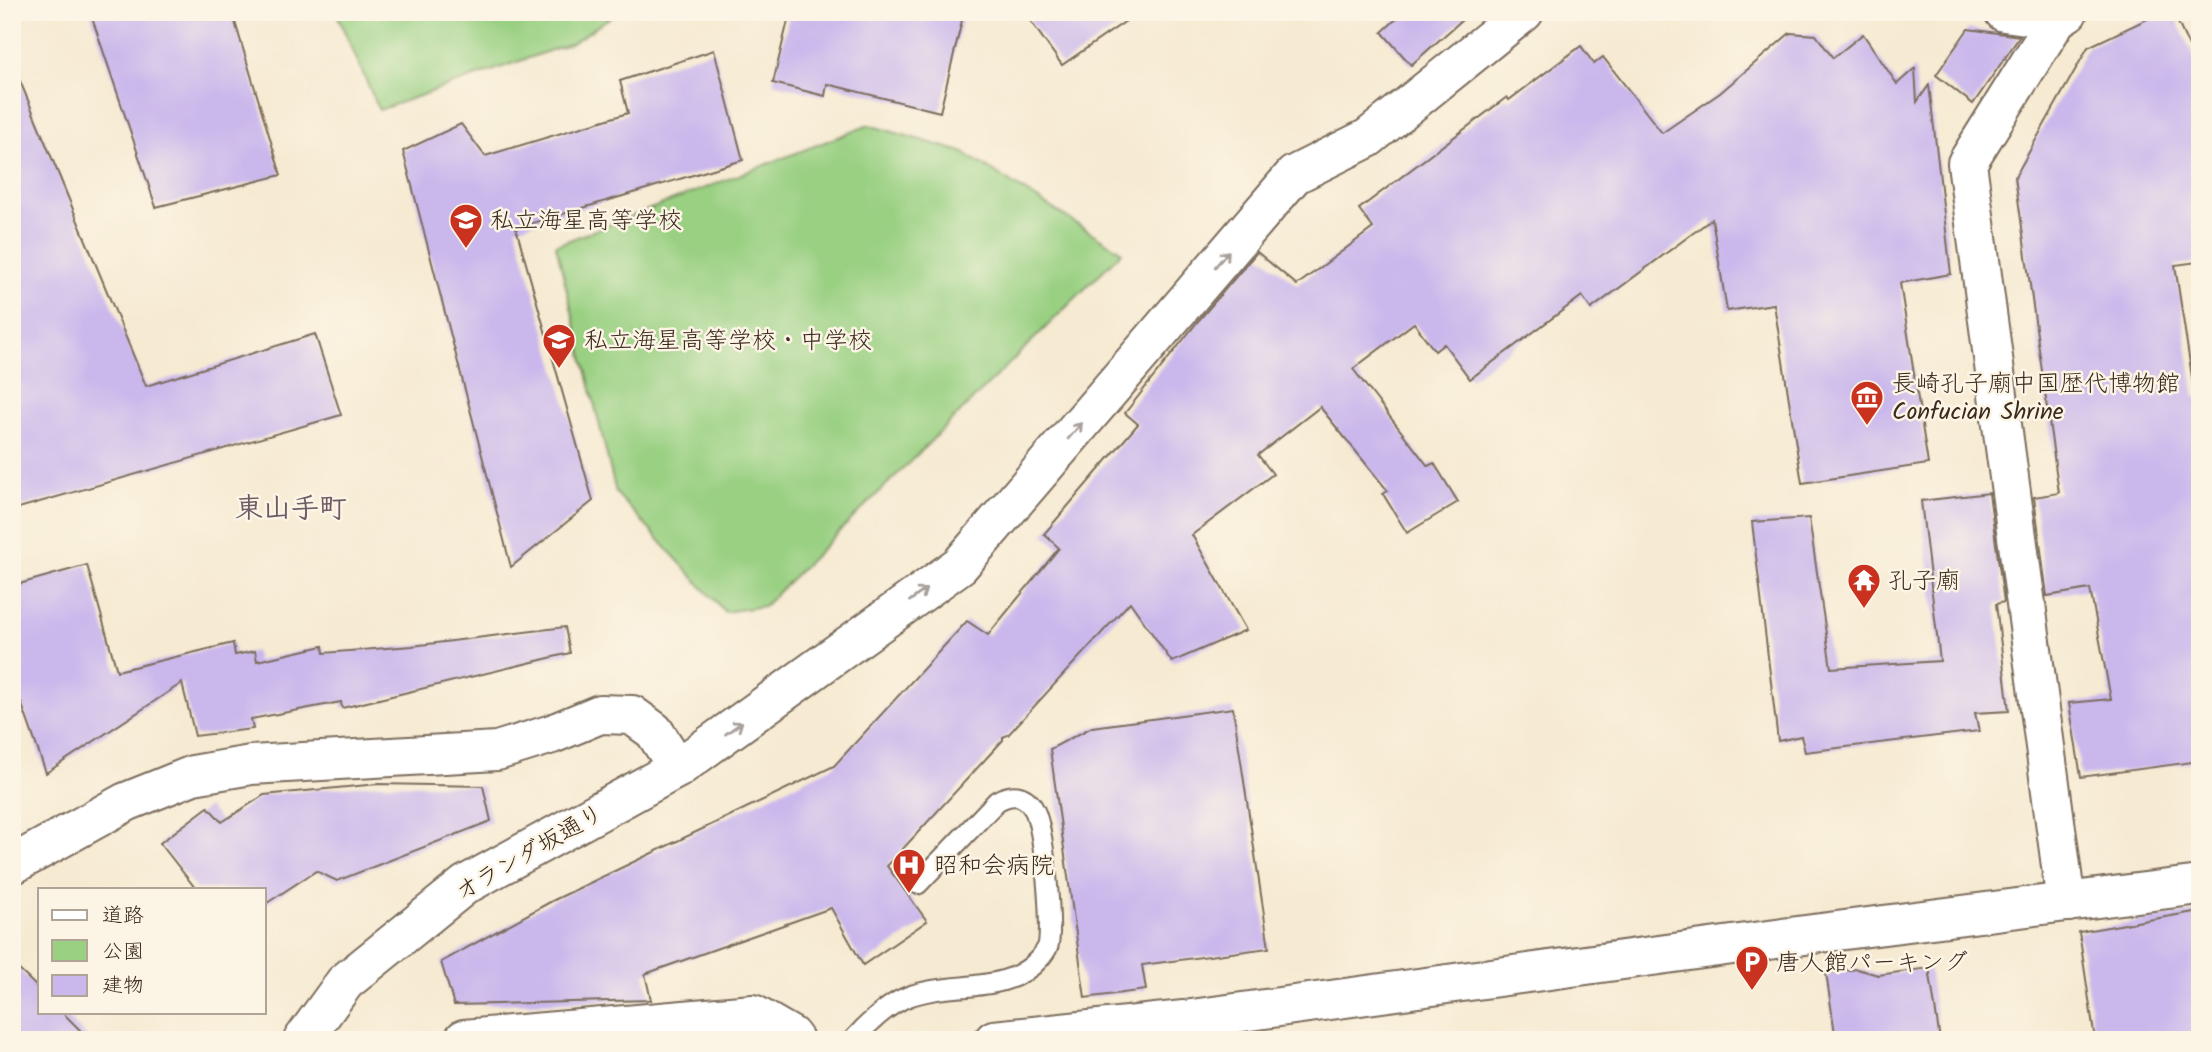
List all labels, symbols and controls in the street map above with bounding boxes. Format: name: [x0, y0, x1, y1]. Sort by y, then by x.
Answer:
school or university icon: 私立海星高等学校: [447, 201, 485, 250]
place label: 私立海星高等学校: [490, 202, 682, 241]
one-way arrow: [1214, 250, 1230, 268]
school or university icon: 私立海星高等学校・中学校: [540, 321, 578, 370]
place label: 私立海星高等学校・中学校: [584, 322, 872, 361]
place label: 長崎孔子廟中国歴代博物館 Confucian Shrine: [1892, 365, 2180, 432]
museum icon: 長崎孔子廟中国歴代博物館 Confucian Shrine: [1848, 378, 1886, 427]
one-way arrow: [1067, 423, 1082, 441]
district label: 東山手町: [235, 487, 347, 532]
temple icon: 孔子廟: [1845, 561, 1883, 610]
place label: 孔子廟: [1888, 562, 1960, 601]
one-way arrow: [908, 588, 927, 602]
one-way arrow: [724, 721, 743, 735]
street label: オランダ坂通り: [448, 795, 612, 912]
hospital icon: 昭和会病院: [890, 846, 928, 895]
place label: 昭和会病院: [934, 847, 1054, 886]
legend: [38, 888, 266, 1014]
text: 道路: [102, 900, 144, 933]
text: 公園: [102, 936, 144, 969]
parking icon: 唐人館パーキング: [1733, 943, 1771, 992]
place label: 唐人館パーキング: [1776, 944, 1968, 983]
text: 建物: [102, 970, 144, 1003]

